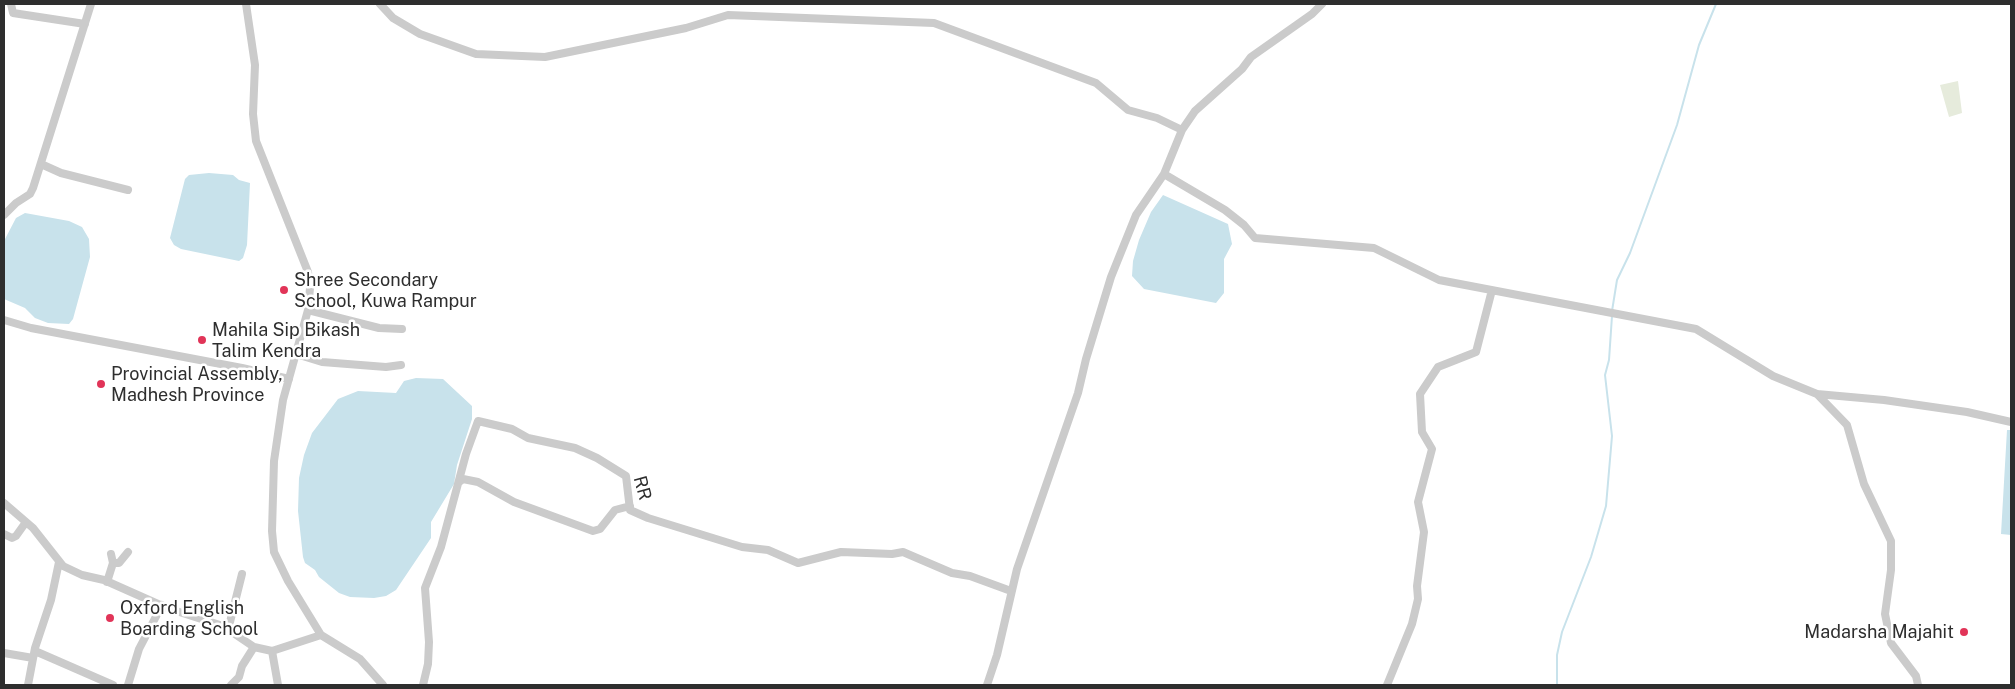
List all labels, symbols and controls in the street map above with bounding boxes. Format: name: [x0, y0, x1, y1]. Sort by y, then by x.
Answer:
place label: Shree Secondary School, Kuwa Rampur: [294, 269, 477, 312]
marker: Shree Secondary School, Kuwa Rampur: [278, 284, 290, 296]
place label: Mahila Sip Bikash Talim Kendra: [212, 319, 360, 362]
marker: Mahila Sip Bikash Talim Kendra: [196, 334, 208, 346]
place label: Provincial Assembly, Madhesh Province: [111, 363, 283, 406]
marker: Provincial Assembly, Madhesh Province: [95, 378, 107, 390]
street label: RR: [628, 473, 656, 503]
place label: Oxford English Boarding School: [120, 597, 258, 640]
marker: Oxford English Boarding School: [104, 612, 116, 624]
place label: Madarsha Majahit: [1804, 621, 1954, 643]
marker: Madarsha Majahit: [1958, 626, 1970, 638]

